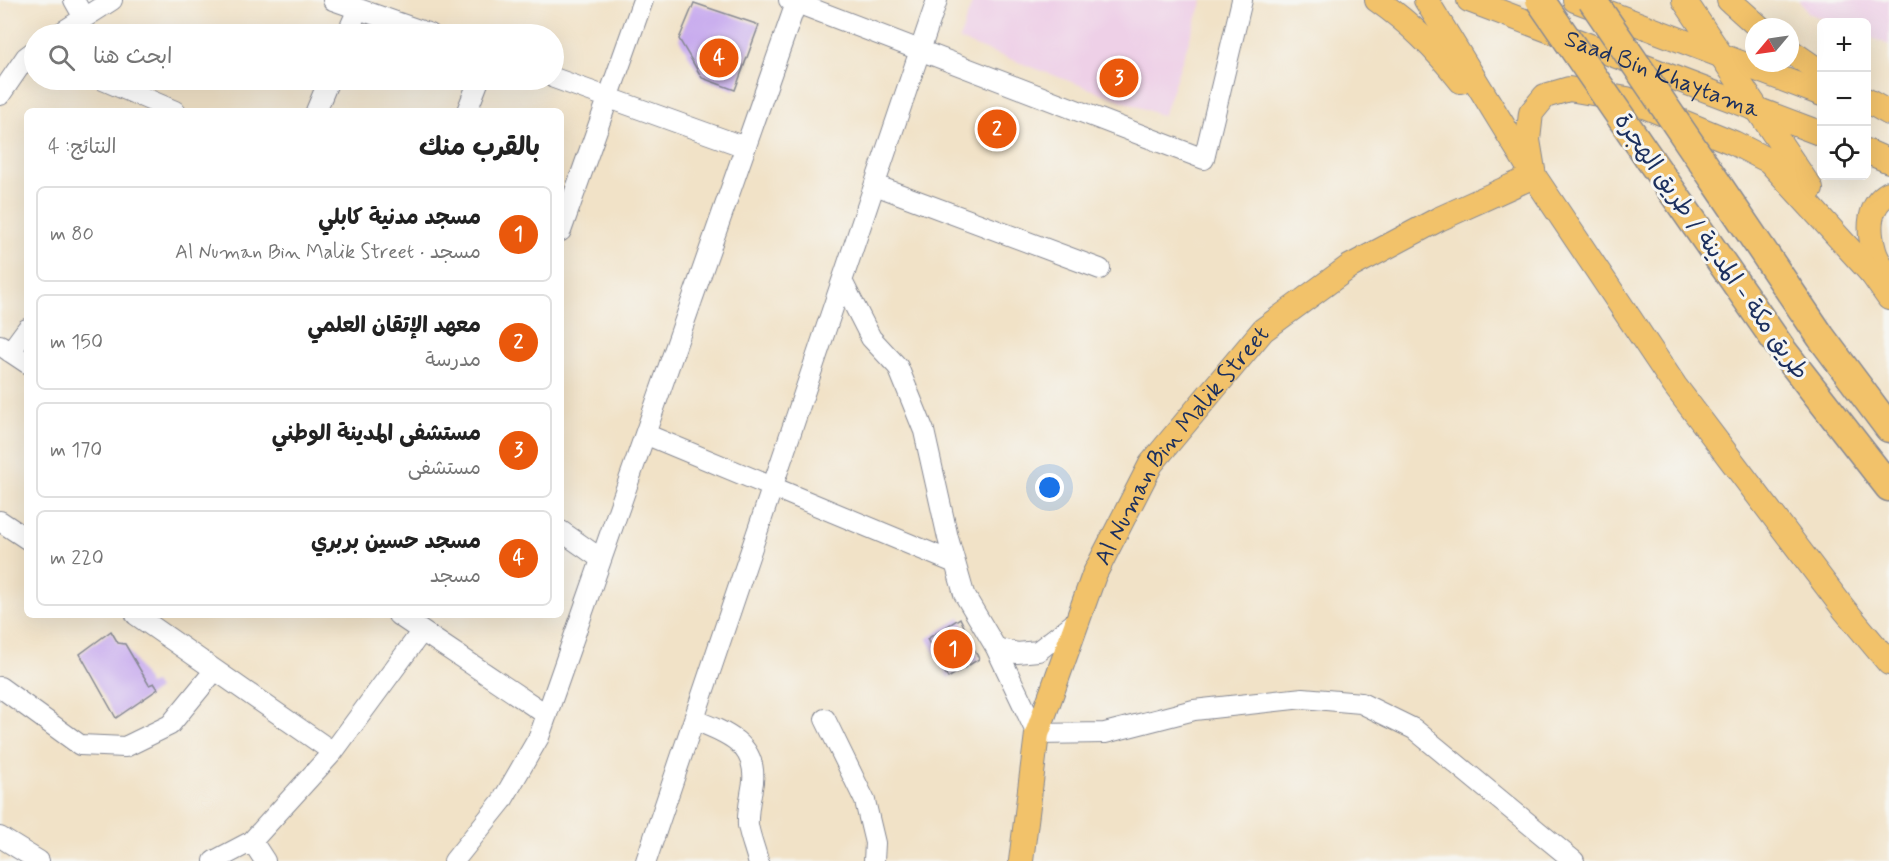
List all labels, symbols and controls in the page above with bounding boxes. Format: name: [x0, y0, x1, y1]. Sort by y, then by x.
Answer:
north arrow: [1745, 18, 1799, 72]
map controls: [1817, 18, 1871, 180]
button: +: [1817, 18, 1871, 72]
search box: [24, 24, 564, 90]
street label: Saad Bin Khaytama: [1560, 24, 1765, 126]
pin: 4: [700, 36, 738, 80]
icon: search: [45, 41, 78, 74]
text: ابحث هنا: [93, 43, 173, 71]
pin: 3: [1100, 56, 1138, 100]
button: −: [1817, 72, 1871, 126]
pin: 2: [978, 106, 1016, 152]
street label: طريق مكة - المدينة / طريق الهجرة: [1607, 107, 1815, 387]
button: locate: [1817, 126, 1871, 180]
text: بالقرب منك: [419, 131, 540, 165]
text: النتائج: 4: [48, 134, 117, 161]
text: مسجد مدنية كابلي: [318, 204, 481, 232]
text: 80 m: [50, 221, 94, 248]
text: 1: [514, 221, 523, 248]
text: مسجد · Al Numan Bin Malik Street: [175, 239, 481, 266]
text: معهد الإتقان العلمي: [308, 312, 481, 340]
street label: Al Numan Bin Malik Street: [1088, 320, 1277, 571]
text: 150 m: [50, 329, 103, 356]
text: 2: [514, 329, 523, 356]
text: مدرسة: [425, 347, 481, 374]
text: مستشفى المدينة الوطني: [272, 420, 481, 448]
text: 170 m: [50, 437, 102, 464]
text: 3: [514, 437, 523, 464]
text: مستشفى: [408, 455, 481, 482]
your location: [1035, 473, 1064, 502]
text: مسجد حسين بربري: [311, 528, 481, 556]
text: 220 m: [50, 545, 104, 572]
text: 4: [513, 545, 524, 572]
text: مسجد: [430, 563, 481, 590]
pin: 1: [934, 626, 972, 672]

